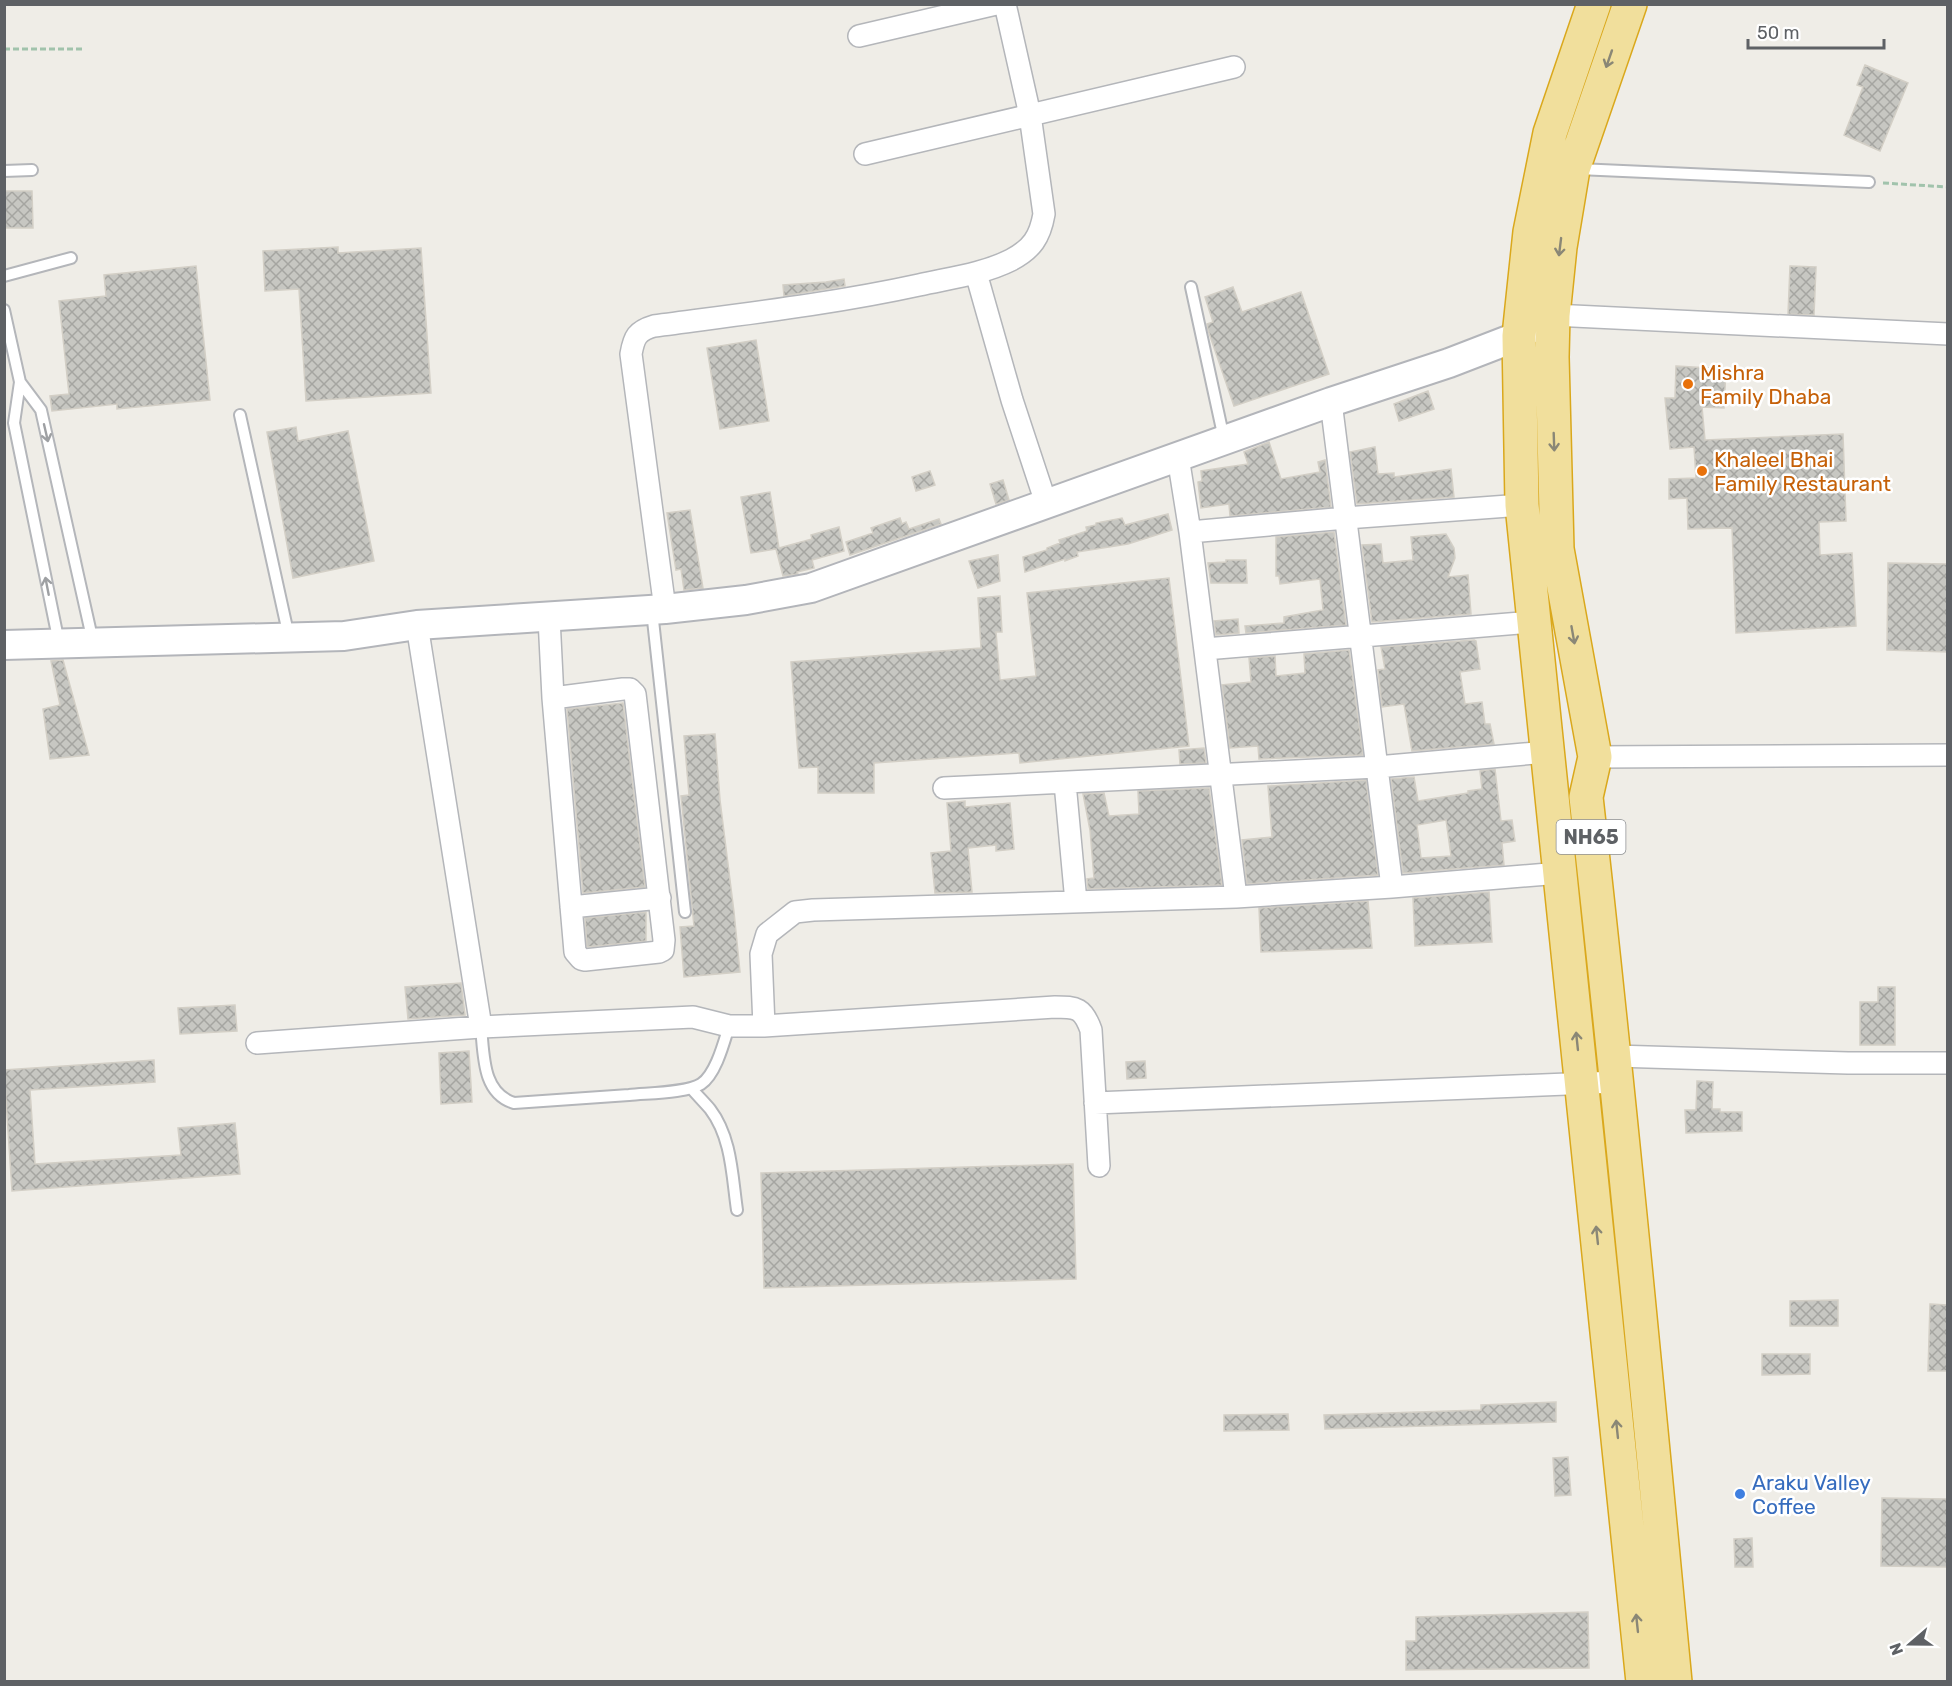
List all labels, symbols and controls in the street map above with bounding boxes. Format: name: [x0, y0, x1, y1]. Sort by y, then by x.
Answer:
scale bar: [1748, 12, 1884, 50]
text: 50 m: [1757, 22, 1800, 44]
one-way arrow: [1603, 49, 1614, 68]
one-way arrow: [1554, 237, 1565, 257]
place label: Mishra Family Dhaba: [1700, 360, 1831, 409]
marker: Mishra Family Dhaba: [1681, 377, 1695, 391]
one-way arrow: [41, 423, 53, 442]
one-way arrow: [1548, 431, 1560, 451]
place label: Khaleel Bhai Family Restaurant: [1714, 447, 1891, 496]
marker: Khaleel Bhai Family Restaurant: [1695, 464, 1709, 478]
one-way arrow: [41, 577, 52, 596]
one-way arrow: [1568, 625, 1579, 645]
road number: NH65: [1556, 820, 1626, 854]
one-way arrow: [1571, 1032, 1582, 1052]
one-way arrow: [1591, 1226, 1602, 1246]
one-way arrow: [1611, 1420, 1622, 1440]
place label: Araku Valley Coffee: [1752, 1470, 1871, 1519]
marker: Araku Valley Coffee: [1733, 1487, 1747, 1501]
one-way arrow: [1631, 1614, 1642, 1634]
north arrow: [1880, 1614, 1940, 1674]
text: N: [1885, 1640, 1907, 1658]

